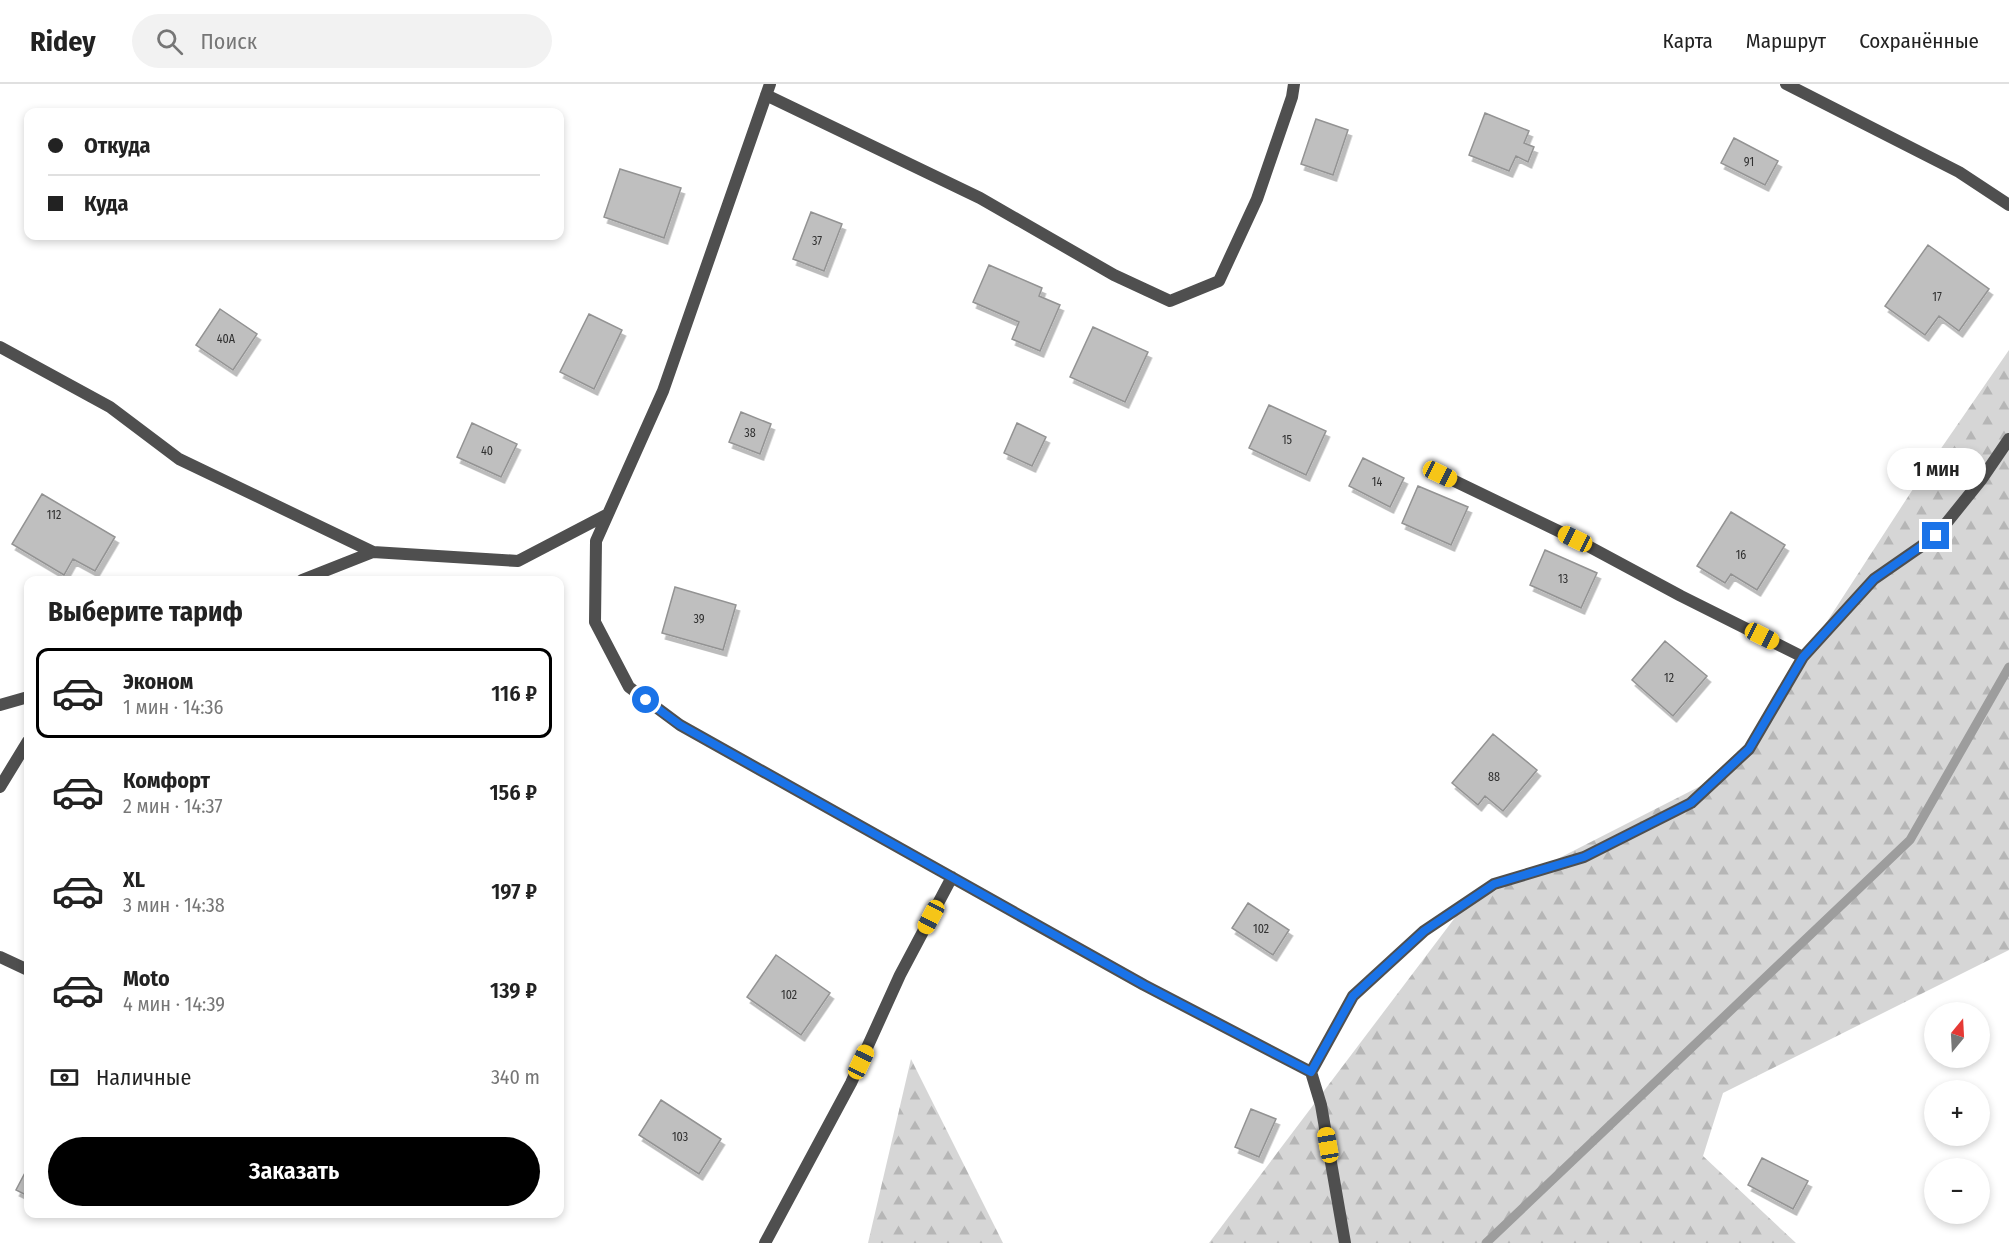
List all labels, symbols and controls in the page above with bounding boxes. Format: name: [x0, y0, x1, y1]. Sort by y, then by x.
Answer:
search box: [132, 14, 552, 68]
text: Ridey: [30, 25, 96, 58]
icon: search: [153, 25, 186, 58]
text: Поиск: [201, 28, 257, 55]
text: Карта: [1663, 28, 1713, 54]
text: Маршрут: [1746, 28, 1826, 54]
text: Сохранённые: [1859, 28, 1979, 54]
text: Откуда: [84, 132, 151, 159]
house number: 91: [1744, 155, 1754, 169]
text: Куда: [84, 190, 128, 217]
house number: 37: [812, 234, 822, 248]
house number: 17: [1932, 290, 1942, 304]
house number: 40А: [217, 332, 236, 346]
house number: 38: [744, 426, 756, 440]
house number: 15: [1282, 433, 1293, 447]
house number: 40: [481, 444, 493, 458]
callout: 1 мин: [1886, 449, 1986, 491]
text: 1 мин: [1913, 457, 1960, 481]
car: [1420, 458, 1460, 490]
house number: 14: [1372, 475, 1382, 489]
house number: 112: [47, 508, 61, 522]
route end: [1922, 522, 1949, 549]
car: [1555, 523, 1595, 555]
house number: 16: [1736, 548, 1746, 562]
house number: 13: [1558, 572, 1568, 586]
text: Выберите тариф: [48, 596, 243, 628]
house number: 39: [693, 612, 705, 626]
car: [1742, 620, 1782, 652]
icon: car: [51, 666, 105, 720]
text: Эконом: [123, 668, 193, 695]
house number: 12: [1664, 671, 1674, 685]
text: 116 ₽: [491, 680, 537, 707]
route start: [632, 686, 659, 713]
text: 1 мин · 14:36: [123, 695, 224, 719]
icon: car: [51, 765, 105, 819]
text: Комфорт: [123, 767, 210, 794]
house number: 88: [1488, 770, 1500, 784]
text: 156 ₽: [489, 779, 537, 806]
text: 2 мин · 14:37: [123, 794, 223, 818]
icon: car: [51, 864, 105, 918]
text: XL: [123, 866, 145, 893]
text: 197 ₽: [491, 878, 537, 905]
text: 3 мин · 14:38: [123, 893, 225, 917]
car: [915, 897, 947, 937]
house number: 102: [1253, 922, 1269, 936]
icon: car: [51, 963, 105, 1017]
text: Moto: [123, 965, 170, 992]
text: 139 ₽: [490, 977, 537, 1004]
house number: 102: [781, 988, 797, 1002]
text: 4 мин · 14:39: [123, 992, 225, 1016]
north arrow: [1924, 1002, 1990, 1068]
map controls: [1924, 1002, 1990, 1224]
car: [845, 1042, 877, 1082]
icon: cash: [48, 1061, 81, 1094]
text: Наличные: [96, 1064, 191, 1091]
text: 340 m: [491, 1065, 540, 1089]
button: +: [1924, 1080, 1990, 1146]
car: [1316, 1126, 1340, 1164]
house number: 103: [672, 1130, 688, 1144]
button: Заказать: [48, 1137, 540, 1206]
button: −: [1924, 1158, 1990, 1224]

